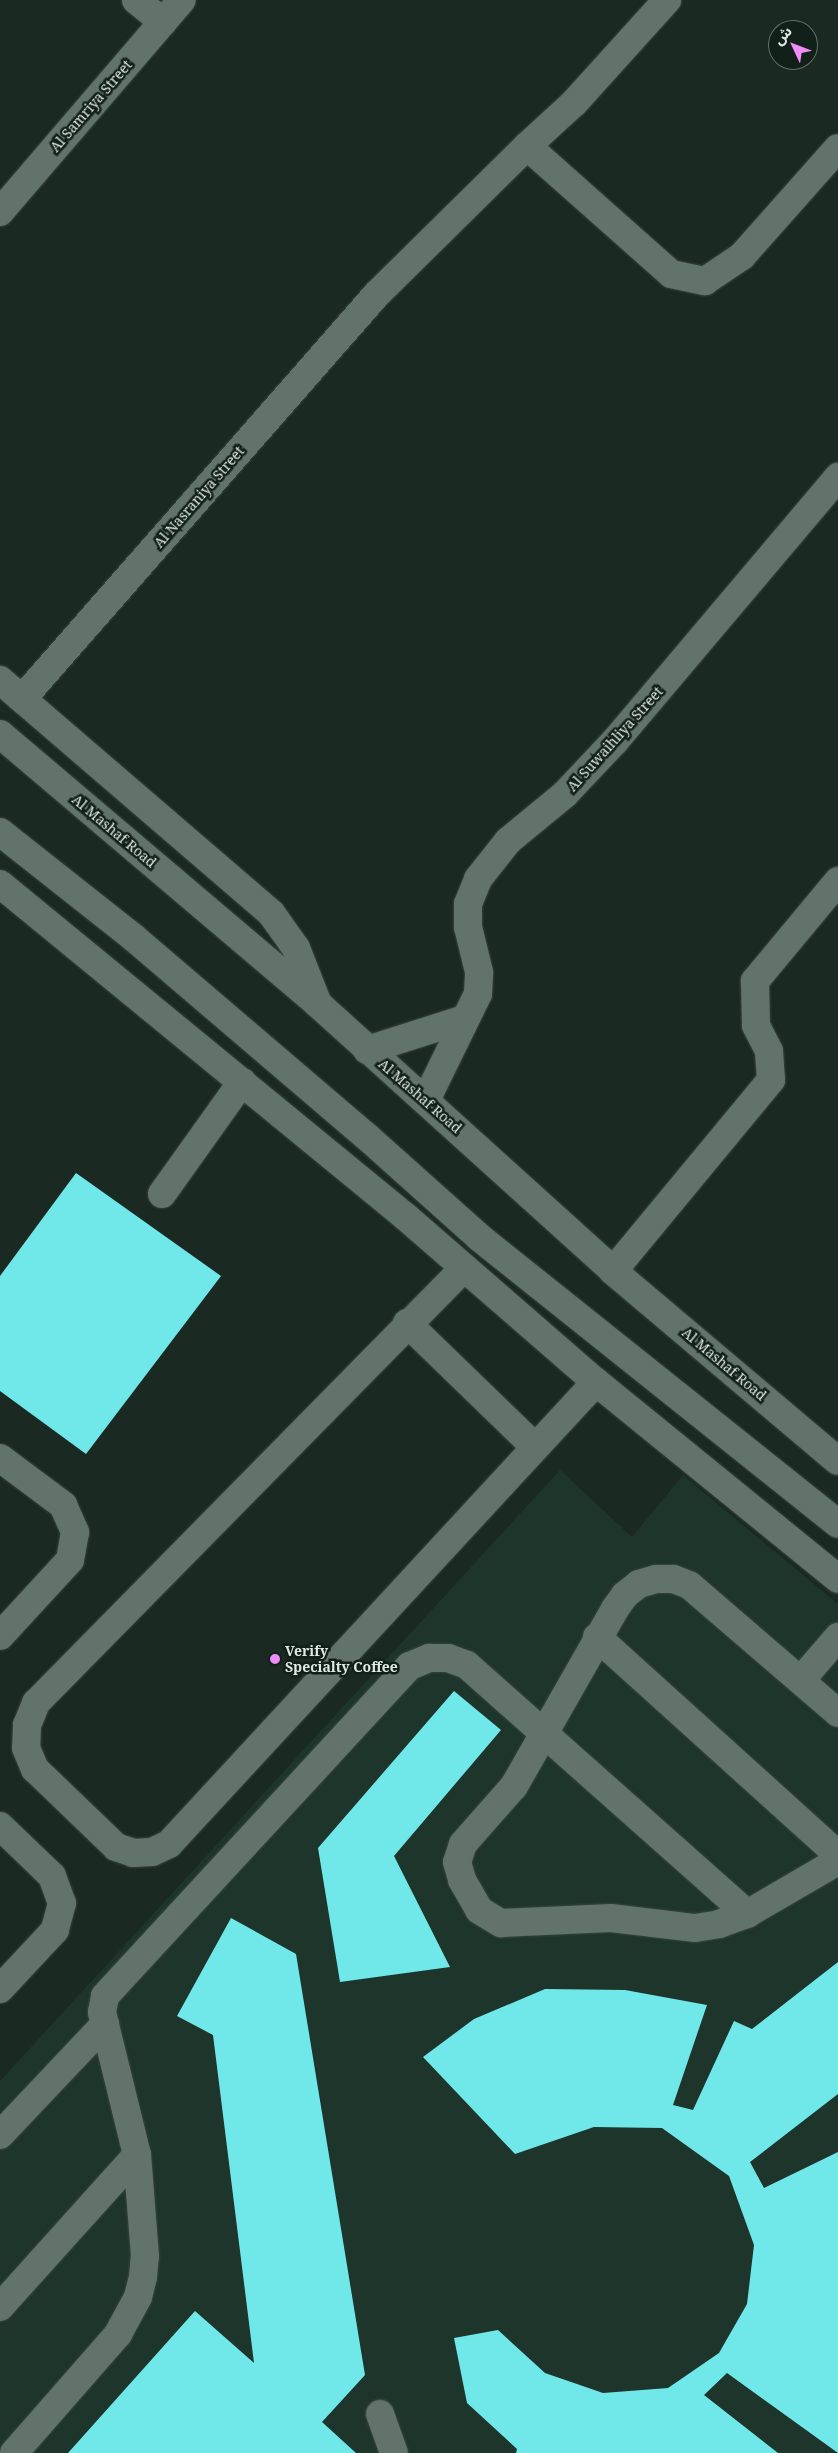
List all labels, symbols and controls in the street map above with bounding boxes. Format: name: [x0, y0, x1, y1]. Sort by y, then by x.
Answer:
north arrow: [768, 20, 818, 70]
text: ش: [769, 22, 796, 49]
street label: Al Samriya Street: [47, 57, 135, 155]
street label: Al Nasraniya Street: [150, 443, 248, 551]
street label: Al Suwaihliya Street: [564, 683, 666, 795]
street label: Al Mashaf Road: [69, 791, 159, 871]
street label: Al Mashaf Road: [375, 1055, 465, 1137]
street label: Al Mashaf Road: [679, 1324, 769, 1404]
place label: Verify Specialty Coffee: [285, 1643, 398, 1675]
marker: Verify Specialty Coffee: [269, 1653, 281, 1665]

